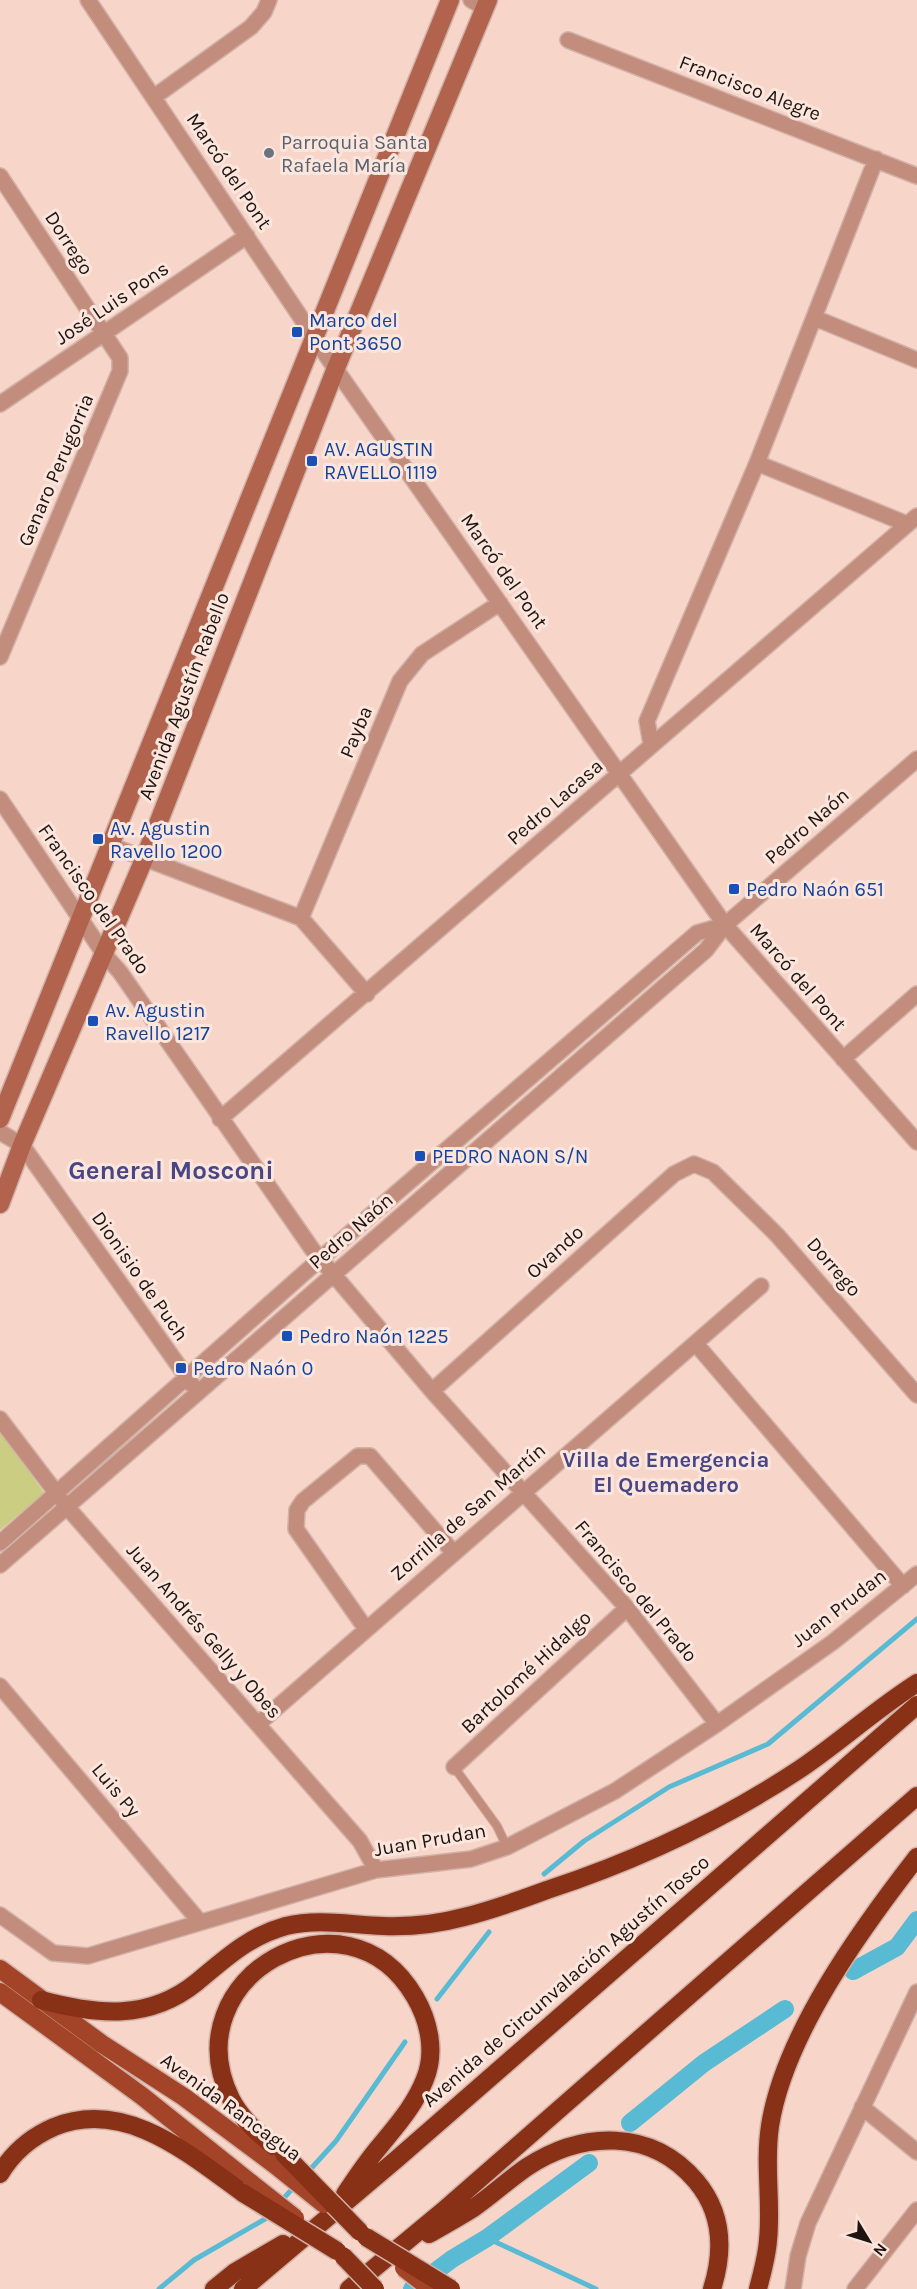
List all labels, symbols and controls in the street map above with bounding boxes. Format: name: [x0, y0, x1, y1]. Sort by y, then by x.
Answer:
street label: Francisco Alegre: [676, 50, 824, 126]
street label: Marcó del Pont: [182, 109, 277, 234]
place label: Parroquia Santa Rafaela María: [281, 131, 428, 177]
marker: Parroquia Santa Rafaela María: [262, 146, 276, 160]
street label: Dorrego: [40, 207, 98, 279]
street label: José Luis Pons: [51, 257, 173, 349]
place label: Marco del Pont 3650: [309, 309, 402, 355]
marker: Marco del Pont 3650: [290, 325, 304, 339]
street label: Genaro Perugorria: [13, 390, 99, 550]
place label: AV. AGUSTIN RAVELLO 1119: [324, 438, 437, 484]
marker: AV. AGUSTIN RAVELLO 1119: [305, 454, 319, 468]
street label: Marcó del Pont: [456, 509, 552, 633]
street label: Avenida Agustín Rabello: [134, 589, 234, 803]
street label: Payba: [335, 703, 377, 761]
street label: Pedro Lacasa: [502, 754, 608, 850]
street label: Pedro Naón: [760, 783, 854, 869]
place label: Av. Agustin Ravello 1200: [110, 817, 222, 863]
street label: Francisco del Prado: [33, 819, 155, 979]
marker: Av. Agustin Ravello 1200: [91, 832, 105, 846]
place label: Pedro Naón 651: [746, 878, 884, 901]
marker: Pedro Naón 651: [727, 882, 741, 896]
street label: Marcó del Pont: [745, 918, 851, 1036]
place label: Av. Agustin Ravello 1217: [105, 999, 210, 1045]
marker: Av. Agustin Ravello 1217: [86, 1014, 100, 1028]
place label: PEDRO NAON S/N: [432, 1145, 588, 1168]
marker: PEDRO NAON S/N: [413, 1149, 427, 1163]
district label: General Mosconi: [68, 1155, 274, 1186]
street label: Pedro Naón: [304, 1188, 398, 1274]
street label: Dionisio de Puch: [87, 1207, 193, 1345]
street label: Ovando: [522, 1220, 588, 1284]
street label: Dorrego: [802, 1233, 866, 1301]
place label: Pedro Naón 1225: [299, 1325, 449, 1348]
marker: Pedro Naón 1225: [280, 1329, 294, 1343]
place label: Pedro Naón 0: [193, 1357, 313, 1380]
marker: Pedro Naón 0: [174, 1361, 188, 1375]
street label: Zorrilla de San Martín: [386, 1438, 550, 1586]
district label: Villa de Emergencia El Quemadero: [563, 1447, 769, 1498]
street label: Francisco del Prado: [570, 1515, 702, 1667]
street label: Juan Andrés Gelly y Obes: [122, 1539, 286, 1723]
street label: Juan Prudan: [787, 1564, 891, 1652]
street label: Bartolomé Hidalgo: [456, 1606, 596, 1738]
street label: Luis Py: [87, 1758, 145, 1822]
street label: Juan Prudan: [372, 1819, 488, 1861]
street label: Avenida de Circunvalación Agustín Tosco: [418, 1850, 714, 2112]
street label: Avenida Rancagua: [156, 2048, 306, 2166]
north arrow: [839, 2211, 899, 2271]
text: N: [869, 2240, 891, 2260]

